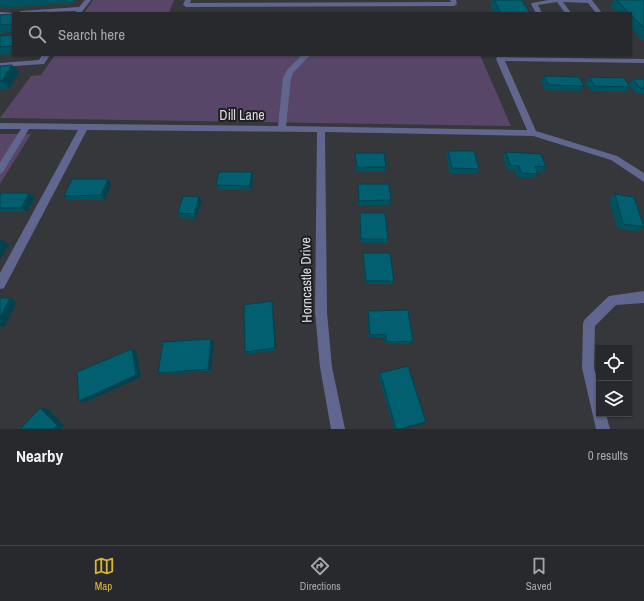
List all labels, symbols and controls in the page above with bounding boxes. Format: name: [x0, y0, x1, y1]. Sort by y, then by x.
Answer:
search box: [12, 12, 632, 56]
icon: search: [26, 23, 48, 45]
text: Search here: [58, 24, 125, 45]
street label: Dill Lane: [219, 106, 265, 124]
street label: Horncastle Drive: [296, 237, 316, 323]
map controls: [596, 345, 632, 417]
button: locate: [596, 345, 632, 381]
button: layers: [596, 381, 632, 417]
text: Nearby: [16, 444, 63, 467]
text: 0 results: [588, 447, 628, 464]
tab: Map: [93, 555, 115, 593]
tab: Directions: [300, 555, 341, 593]
tab: Saved: [526, 555, 551, 593]

